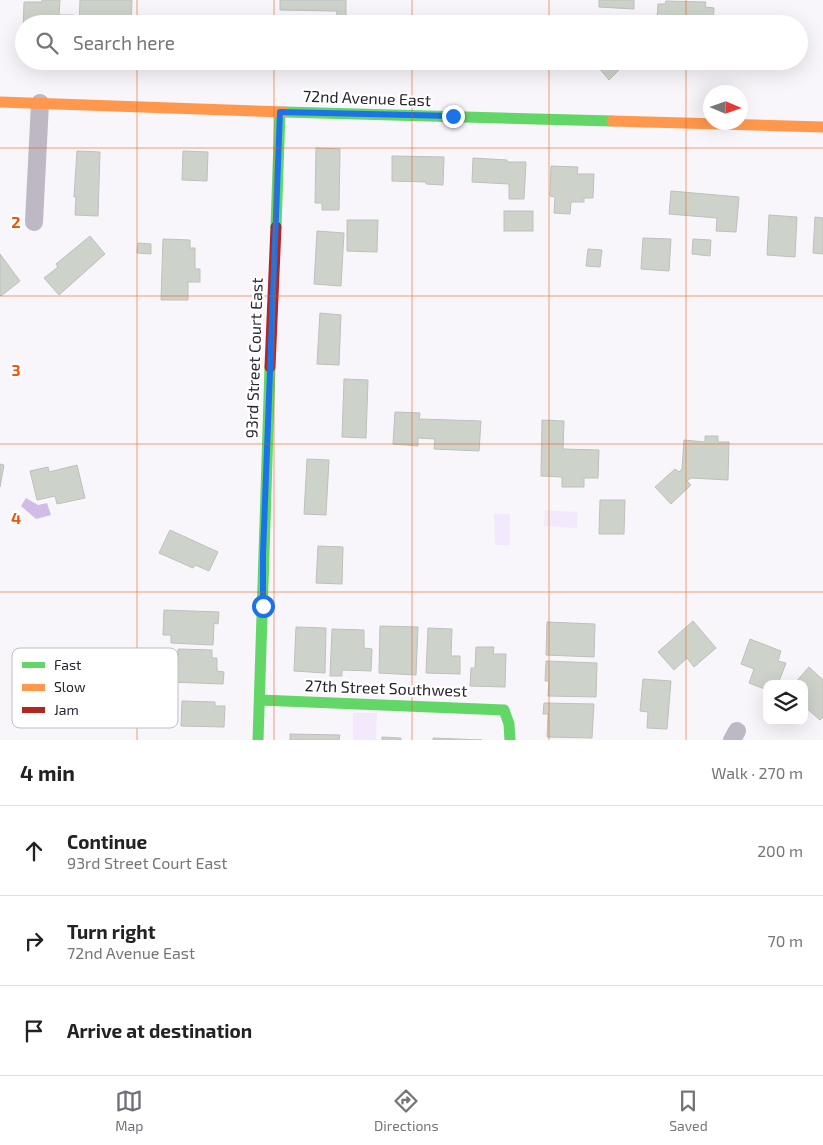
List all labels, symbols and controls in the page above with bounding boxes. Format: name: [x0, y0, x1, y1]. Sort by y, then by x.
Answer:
search box: [15, 15, 808, 70]
icon: search: [33, 29, 61, 57]
text: Search here: [73, 31, 175, 54]
north arrow: [703, 85, 748, 130]
street label: 72nd Avenue East: [303, 86, 431, 109]
route end: [442, 105, 465, 128]
text: 2: [11, 212, 21, 231]
street label: 93rd Street Court East: [241, 277, 266, 438]
text: 3: [11, 360, 21, 379]
text: 4: [11, 508, 21, 527]
route start: [252, 595, 275, 618]
legend: [12, 648, 178, 728]
text: Fast: [54, 656, 81, 673]
street label: 27th Street Southwest: [304, 675, 468, 700]
text: Slow: [54, 678, 86, 695]
map controls: [763, 680, 808, 725]
button: layers: [763, 680, 808, 725]
text: Jam: [54, 701, 79, 718]
text: 4 min: [20, 760, 75, 785]
text: Walk · 270 m: [711, 763, 803, 782]
text: Continue: [67, 830, 147, 853]
icon: ahead: [20, 837, 48, 865]
text: 200 m: [757, 841, 803, 860]
text: 93rd Street Court East: [67, 853, 227, 872]
text: Turn right: [67, 920, 155, 943]
icon: right: [20, 927, 48, 955]
text: 70 m: [768, 931, 803, 950]
text: 72nd Avenue East: [67, 943, 195, 962]
icon: arrive: [20, 1017, 48, 1045]
text: Arrive at destination: [67, 1019, 252, 1042]
tab: Map: [115, 1087, 143, 1134]
tab: Directions: [374, 1087, 439, 1134]
tab: Saved: [669, 1087, 708, 1134]

